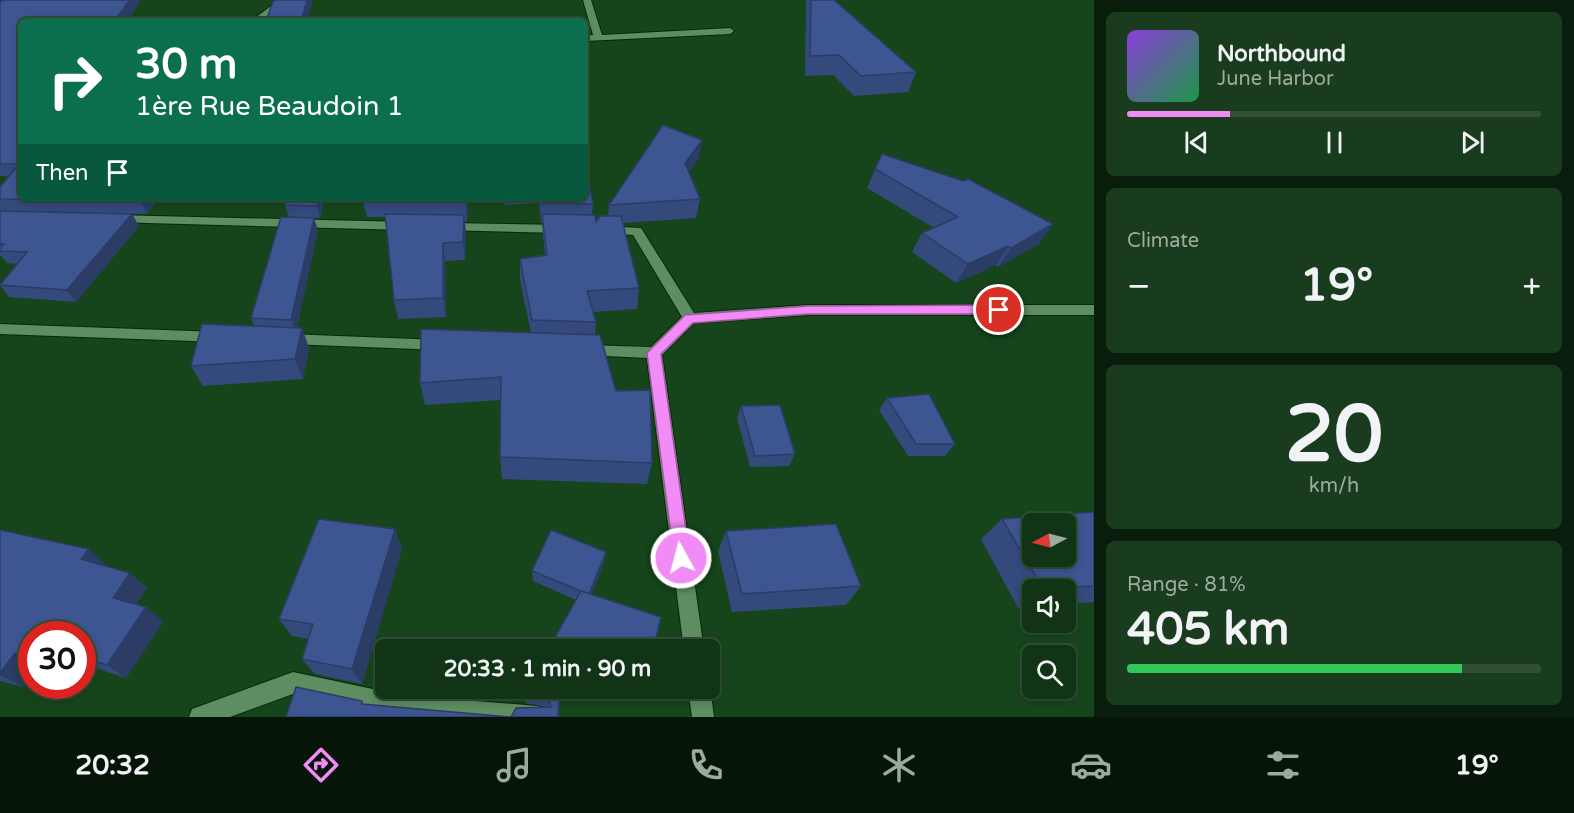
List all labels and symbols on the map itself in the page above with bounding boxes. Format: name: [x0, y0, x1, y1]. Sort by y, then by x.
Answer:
pin: [973, 284, 1024, 335]
north arrow: [1022, 513, 1076, 567]
position arrow: [649, 526, 713, 590]
speed limit sign: 30: [18, 621, 96, 699]

